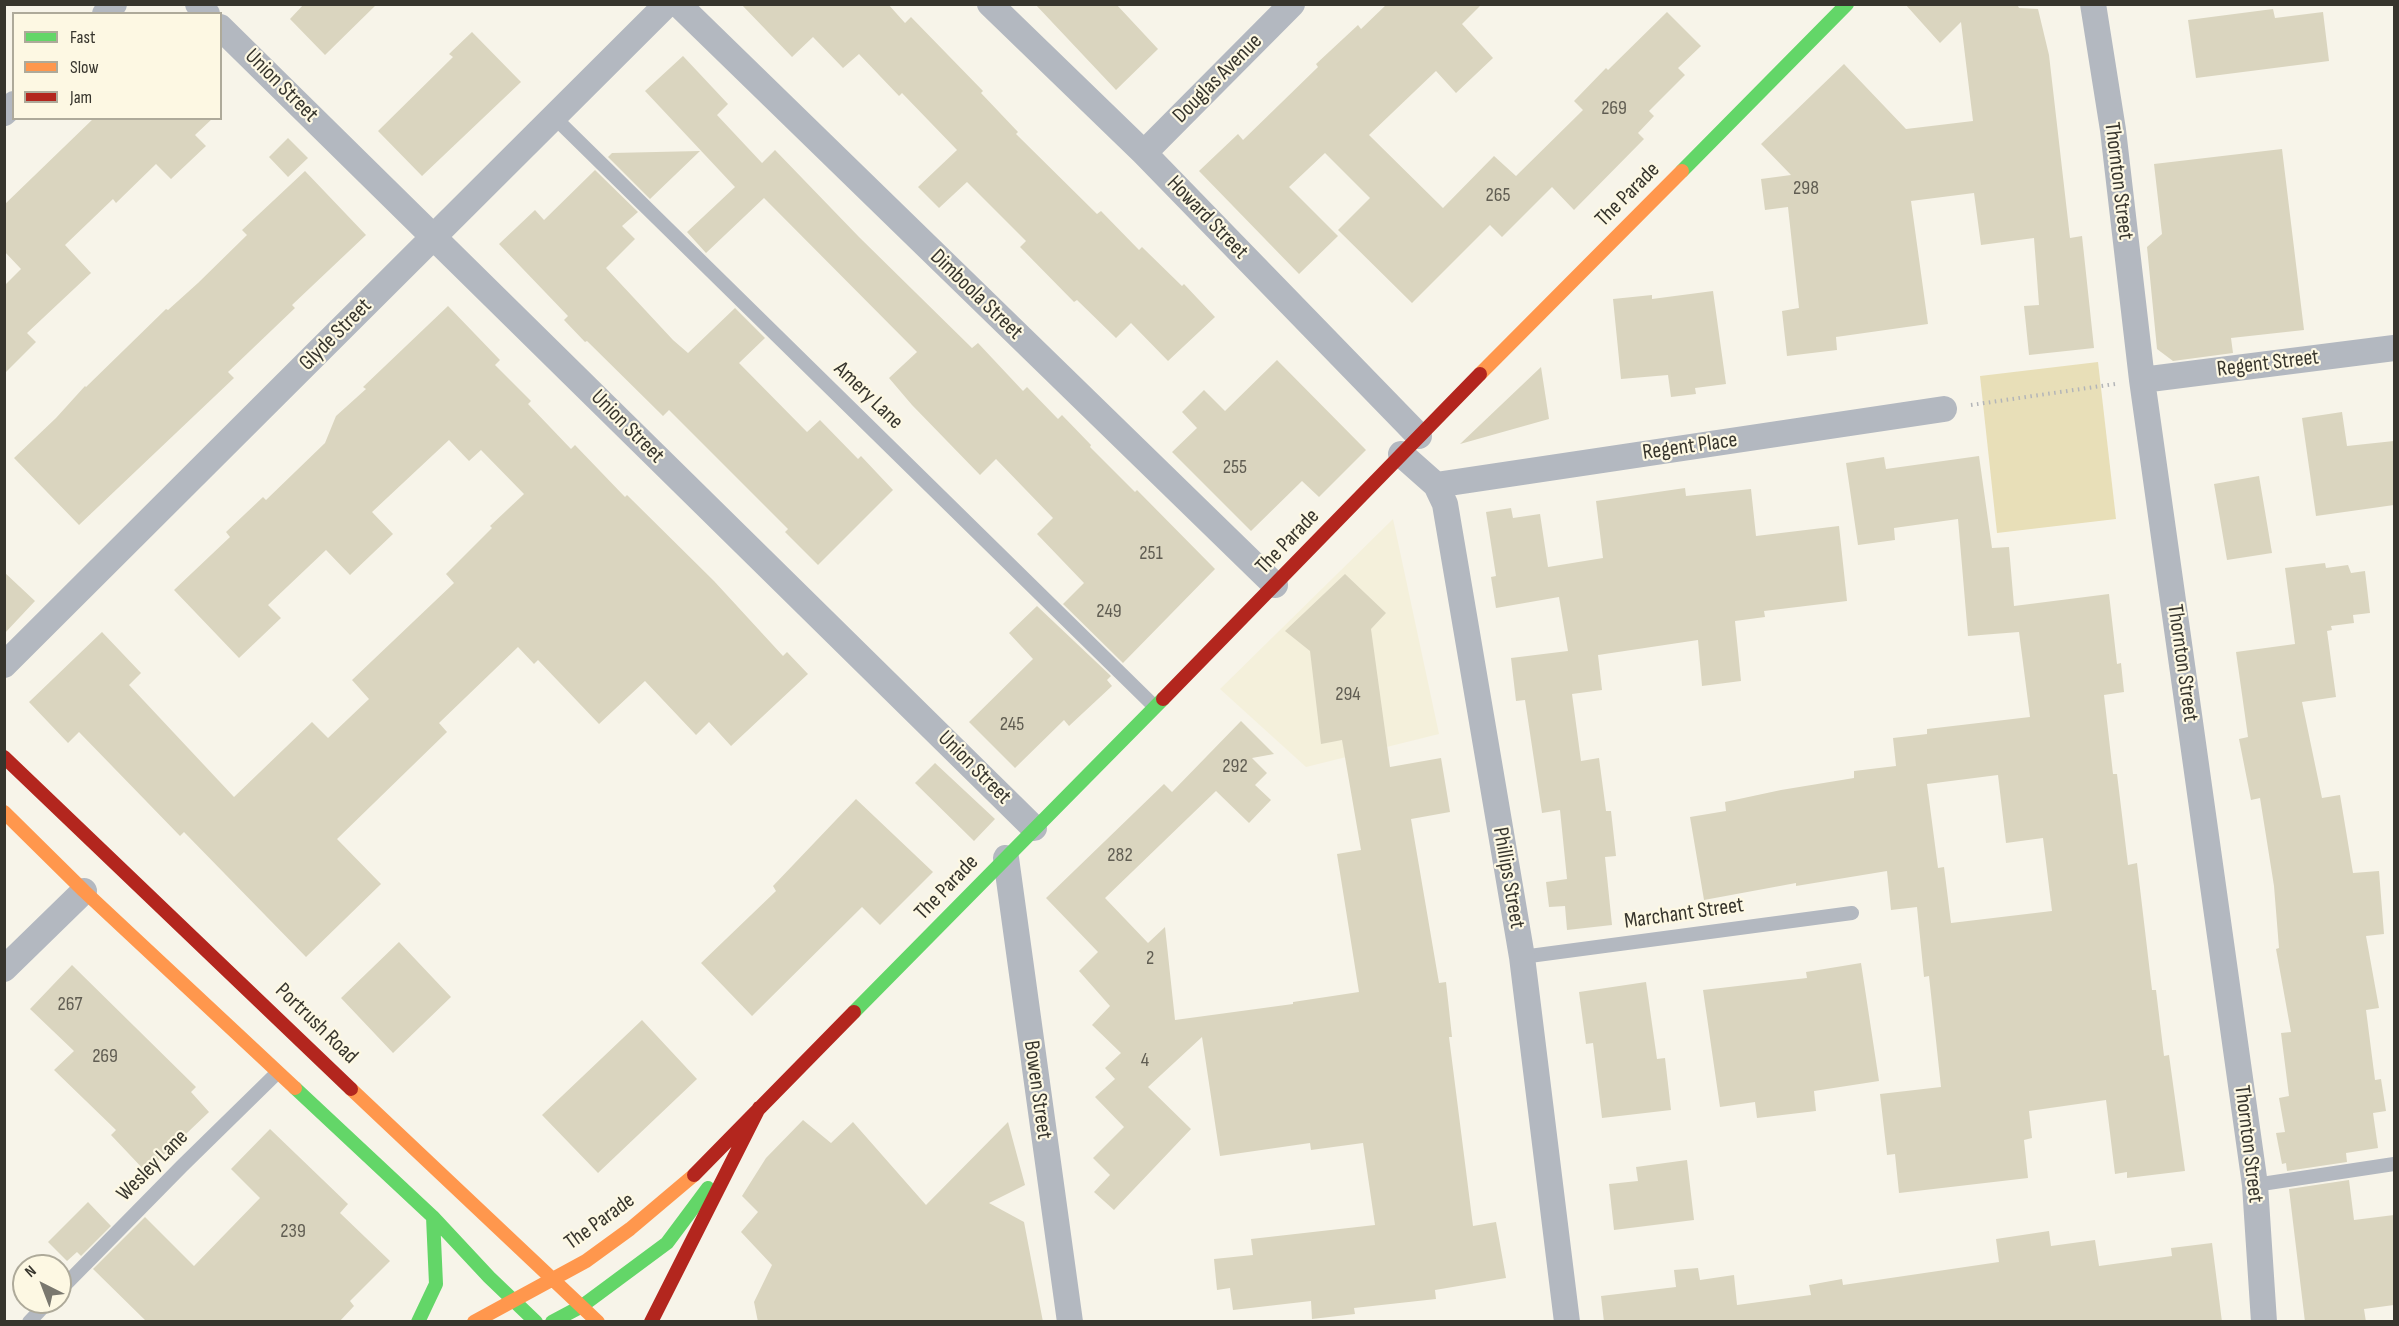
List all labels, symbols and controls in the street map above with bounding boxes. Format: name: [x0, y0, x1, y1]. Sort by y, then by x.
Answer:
legend: [12, 12, 222, 120]
text: Fast: [70, 27, 95, 48]
street label: Douglas Avenue: [1168, 29, 1268, 129]
street label: Union Street: [239, 44, 323, 128]
text: Slow: [70, 57, 99, 78]
text: Jam: [70, 87, 92, 108]
house number: 269: [1601, 97, 1627, 121]
street label: Thornton Street: [2098, 121, 2138, 241]
street label: The Parade: [1590, 157, 1666, 233]
street label: Howard Street: [1161, 171, 1253, 265]
house number: 298: [1793, 177, 1819, 201]
house number: 265: [1485, 184, 1511, 208]
street label: Dimboola Street: [924, 244, 1028, 346]
street label: Glyde Street: [294, 293, 378, 377]
street label: Regent Street: [2216, 345, 2320, 383]
street label: Amery Lane: [828, 357, 908, 435]
street label: Union Street: [585, 385, 669, 469]
street label: Regent Place: [1641, 427, 1739, 467]
house number: 255: [1223, 456, 1247, 480]
street label: The Parade: [1251, 504, 1325, 580]
house number: 251: [1139, 542, 1163, 566]
house number: 249: [1096, 600, 1122, 624]
street label: Thornton Street: [2161, 603, 2203, 723]
house number: 294: [1335, 683, 1361, 707]
house number: 245: [1000, 713, 1024, 737]
street label: Union Street: [932, 726, 1016, 810]
house number: 292: [1222, 755, 1248, 779]
street label: Phillips Street: [1486, 825, 1530, 931]
house number: 282: [1107, 844, 1133, 868]
street label: The Parade: [910, 850, 984, 926]
street label: Marchant Street: [1623, 893, 1745, 935]
house number: 2: [1146, 947, 1154, 971]
street label: Portrush Road: [269, 978, 363, 1070]
house number: 267: [58, 993, 82, 1017]
street label: Bowen Street: [1017, 1039, 1057, 1141]
house number: 269: [92, 1045, 118, 1069]
house number: 4: [1141, 1049, 1149, 1073]
street label: Thornton Street: [2228, 1084, 2268, 1204]
street label: Wesley Lane: [112, 1125, 194, 1207]
street label: The Parade: [560, 1188, 640, 1256]
house number: 239: [280, 1220, 306, 1244]
north arrow: [12, 1254, 72, 1314]
text: N: [21, 1262, 40, 1282]

